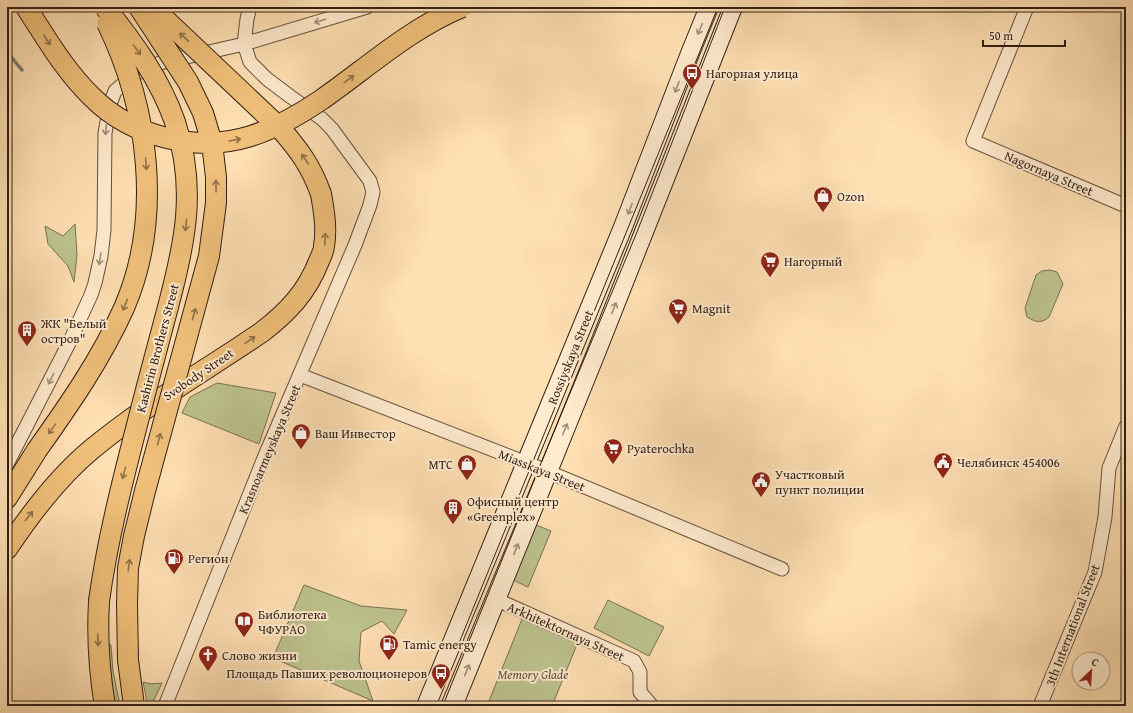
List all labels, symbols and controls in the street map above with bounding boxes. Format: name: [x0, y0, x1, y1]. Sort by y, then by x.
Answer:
one-way arrow: [314, 18, 327, 25]
one-way arrow: [696, 22, 704, 34]
scale bar: [983, 22, 1065, 48]
text: 50 m: [989, 27, 1013, 44]
one-way arrow: [179, 32, 189, 42]
one-way arrow: [44, 34, 52, 46]
one-way arrow: [133, 44, 141, 55]
bus stop icon: Нагорная улица: [681, 62, 703, 90]
place label: Нагорная улица: [706, 64, 799, 83]
one-way arrow: [343, 75, 354, 83]
one-way arrow: [673, 81, 681, 93]
one-way arrow: [102, 122, 110, 135]
one-way arrow: [228, 136, 241, 144]
street label: Nagornaya Street: [1001, 146, 1096, 201]
one-way arrow: [300, 153, 308, 165]
one-way arrow: [142, 157, 149, 170]
one-way arrow: [212, 180, 220, 193]
shop icon: Ozon: [812, 185, 834, 213]
place label: Ozon: [837, 187, 865, 206]
one-way arrow: [626, 202, 634, 214]
one-way arrow: [182, 218, 189, 231]
one-way arrow: [321, 233, 328, 246]
supermarket icon: Нагорный: [759, 250, 781, 278]
one-way arrow: [96, 252, 104, 265]
place label: Нагорный: [784, 252, 843, 271]
street label: Kashirin Brothers Street: [131, 281, 184, 415]
supermarket icon: Magnit: [667, 297, 689, 325]
one-way arrow: [121, 299, 128, 311]
place label: Magnit: [692, 299, 731, 318]
one-way arrow: [611, 303, 618, 315]
one-way arrow: [190, 307, 198, 320]
street label: Rossiyskaya Street: [543, 307, 598, 407]
place label: ЖК "Белый остров": [40, 314, 107, 348]
building icon: ЖК "Белый остров": [16, 319, 38, 347]
one-way arrow: [244, 336, 255, 344]
street label: Svobody Street: [159, 343, 238, 405]
one-way arrow: [47, 372, 55, 384]
street label: Krasnoarmeyskaya Street: [234, 381, 306, 517]
shop icon: Ваш Инвестор: [290, 422, 312, 450]
one-way arrow: [48, 423, 56, 434]
one-way arrow: [562, 423, 570, 435]
place label: Ваш Инвестор: [315, 424, 396, 443]
one-way arrow: [156, 433, 163, 446]
supermarket icon: Pyaterochka: [602, 437, 624, 465]
place label: Pyaterochka: [627, 439, 695, 458]
street label: Miasskaya Street: [496, 444, 588, 497]
public building icon: Челябинск 454006: [932, 451, 954, 479]
shop icon: МТС: [456, 453, 478, 481]
place label: Челябинск 454006: [957, 453, 1060, 472]
place label: МТС: [428, 455, 453, 474]
place label: Участковый пункт полиции: [775, 465, 864, 499]
one-way arrow: [120, 466, 128, 479]
public building icon: Участковый пункт полиции: [750, 470, 772, 498]
place label: Офисный центр «Greenplex»: [467, 492, 559, 526]
building icon: Офисный центр «Greenplex»: [442, 497, 464, 525]
one-way arrow: [25, 511, 33, 522]
one-way arrow: [513, 544, 520, 556]
fuel station icon: Регион: [163, 547, 185, 575]
place label: Регион: [188, 549, 229, 568]
one-way arrow: [125, 559, 133, 572]
street label: 3th International Street: [1040, 561, 1105, 689]
street label: Arkhitektornaya Street: [504, 597, 628, 666]
place label: Библиотека ЧФУРАО: [258, 605, 327, 639]
library icon: Библиотека ЧФУРАО: [233, 610, 255, 638]
one-way arrow: [94, 633, 101, 646]
fuel station icon: Tamic energy: [378, 633, 400, 661]
place label: Tamic energy: [403, 635, 477, 654]
church icon: Слово жизни: [197, 644, 219, 672]
place label: Слово жизни: [222, 646, 297, 665]
north arrow: [1071, 651, 1111, 691]
text: С: [1089, 653, 1101, 671]
bus stop icon: Площадь Павших революционеров: [430, 662, 452, 690]
place label: Площадь Павших революционеров: [227, 664, 427, 683]
one-way arrow: [464, 664, 472, 676]
park label: Memory Glade: [497, 665, 569, 684]

